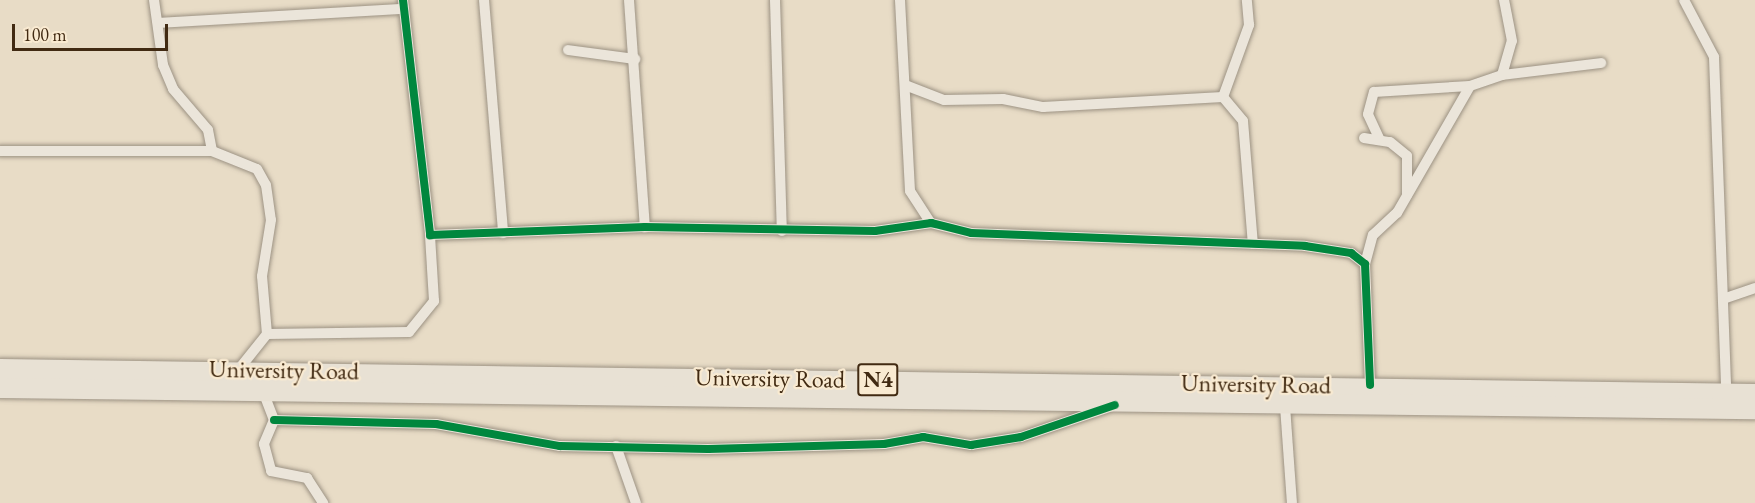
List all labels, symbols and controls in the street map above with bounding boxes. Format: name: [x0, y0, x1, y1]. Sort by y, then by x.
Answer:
scale bar: [15, 12, 171, 50]
text: 100 m: [23, 23, 67, 46]
street label: University Road: [209, 354, 359, 386]
road number: N4: [857, 361, 899, 399]
street label: University Road: [695, 362, 845, 394]
street label: University Road: [1181, 368, 1331, 400]

